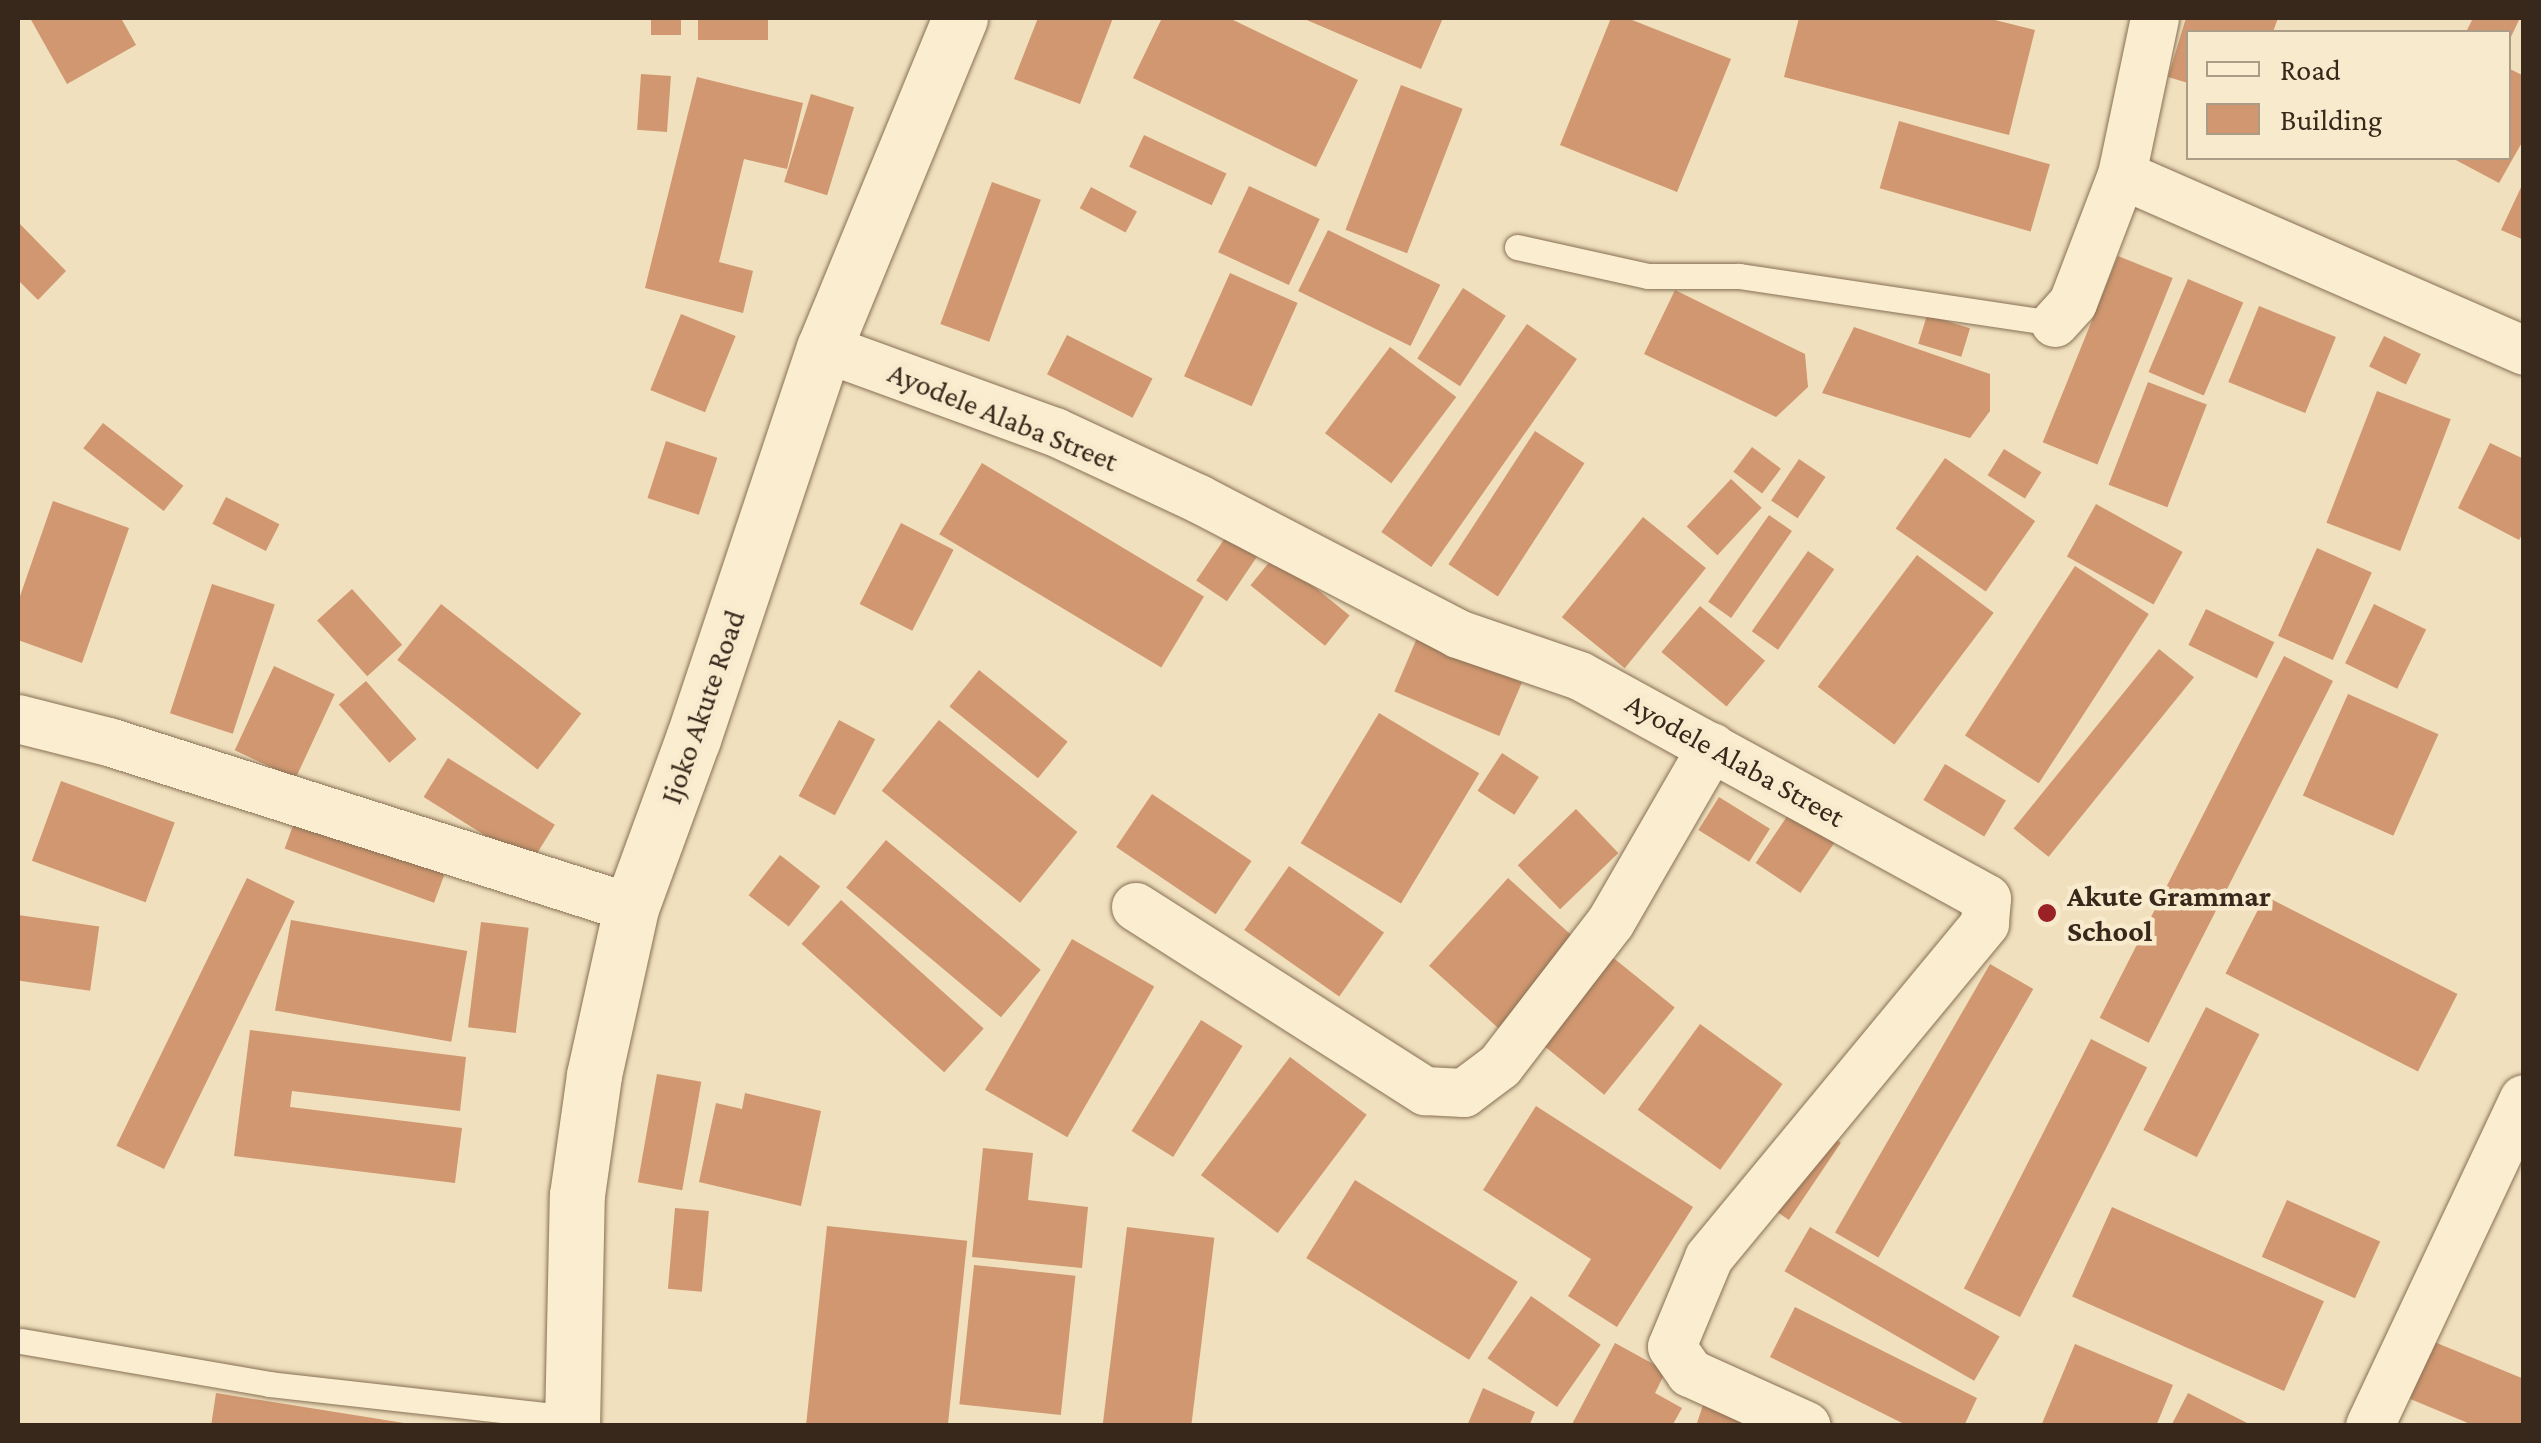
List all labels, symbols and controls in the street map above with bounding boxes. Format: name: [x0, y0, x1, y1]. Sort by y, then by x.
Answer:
legend: [2186, 30, 2511, 160]
text: Road: [2280, 53, 2341, 86]
text: Building: [2280, 103, 2382, 136]
street label: Ayodele Alaba Street: [883, 355, 1123, 479]
street label: Ijoko Akute Road: [653, 605, 753, 809]
street label: Ayodele Alaba Street: [1619, 685, 1851, 835]
place label: Akute Grammar School: [2067, 878, 2271, 948]
marker: Akute Grammar School: [2036, 902, 2058, 924]

